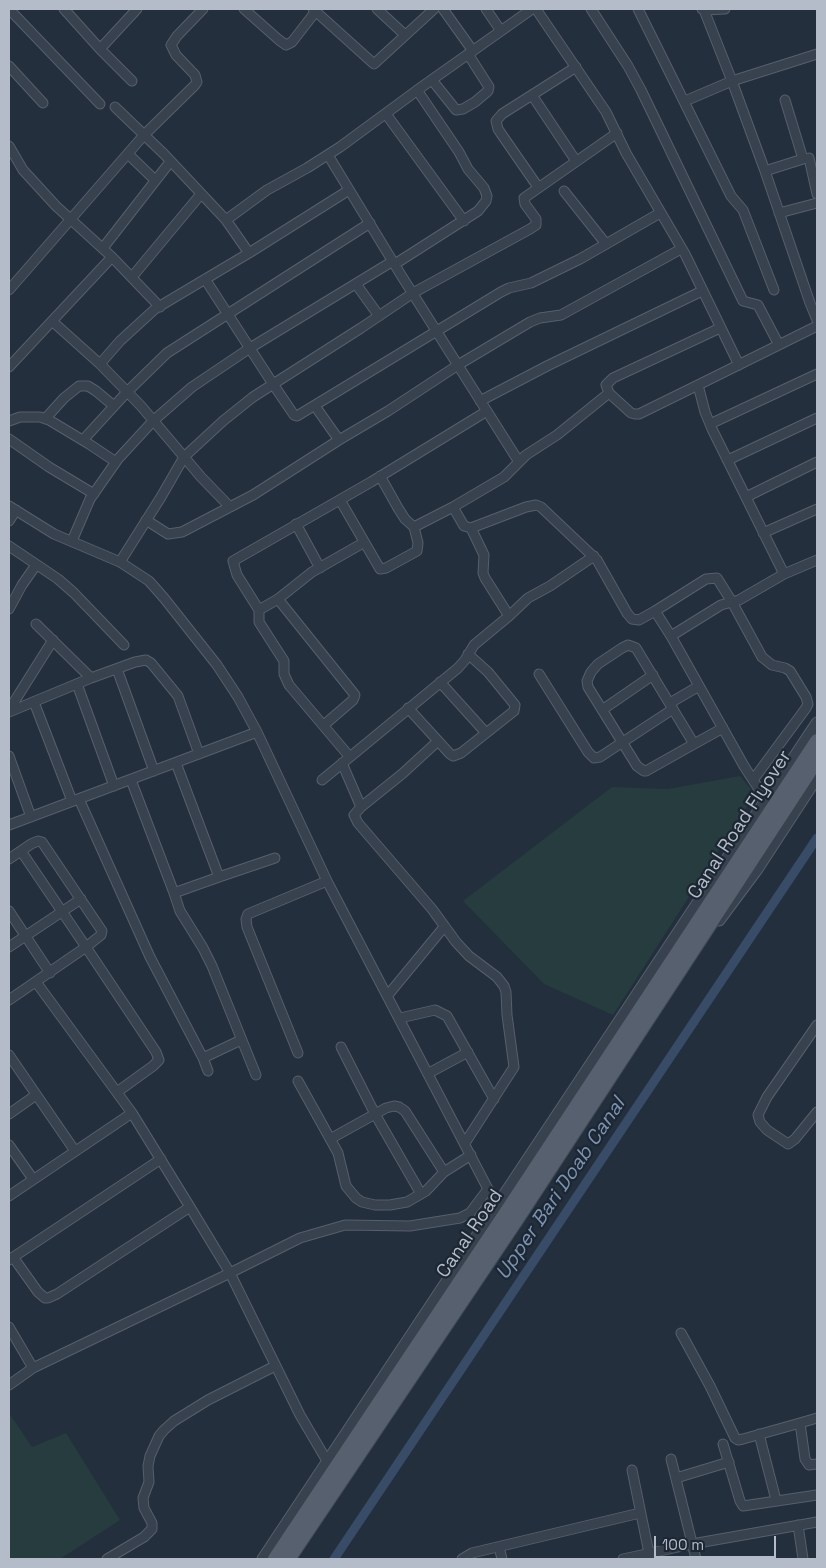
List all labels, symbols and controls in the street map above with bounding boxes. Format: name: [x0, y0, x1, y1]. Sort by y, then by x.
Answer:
street label: Canal Road Flyover: [683, 746, 797, 904]
water label: Upper Bari Doab Canal: [491, 1094, 631, 1284]
street label: Canal Road: [432, 1185, 508, 1283]
scale bar: [656, 1526, 778, 1558]
text: 100 m: [662, 1535, 704, 1554]

